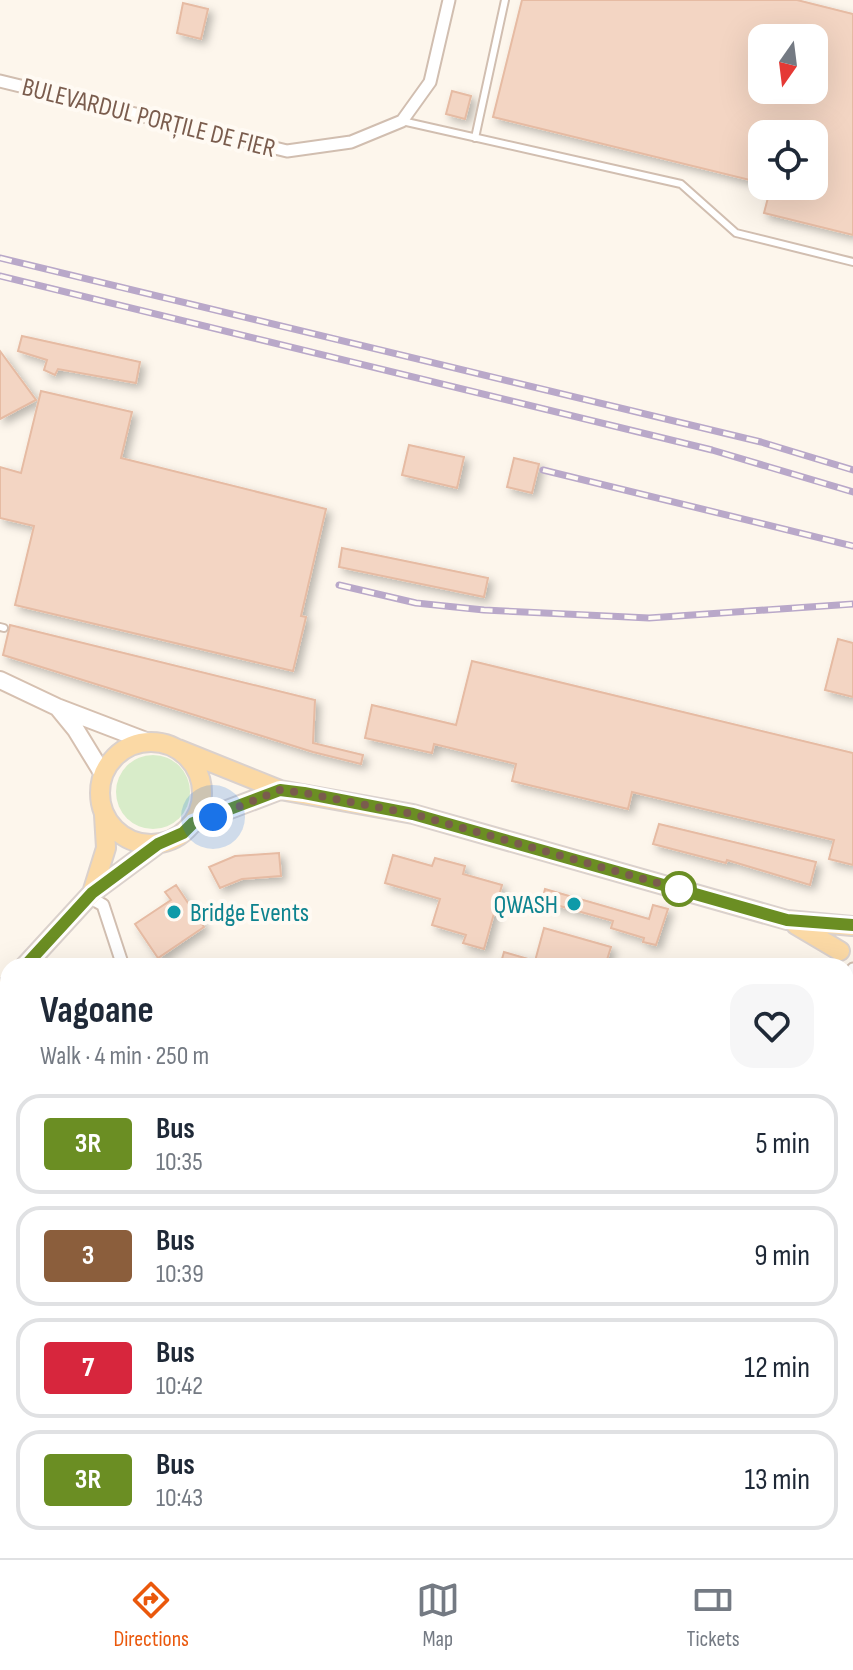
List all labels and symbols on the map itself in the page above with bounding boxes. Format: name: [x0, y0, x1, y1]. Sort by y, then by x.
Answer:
north arrow: [748, 24, 828, 104]
street label: BULEVARDUL PORȚILE DE FIER: [19, 72, 278, 165]
your location: [193, 797, 233, 837]
unlabelled marker: [662, 872, 696, 906]
place label: QWASH: [494, 890, 558, 921]
marker: QWASH: [565, 895, 583, 913]
place label: Bridge Events: [190, 898, 309, 929]
marker: Bridge Events: [165, 903, 183, 921]

